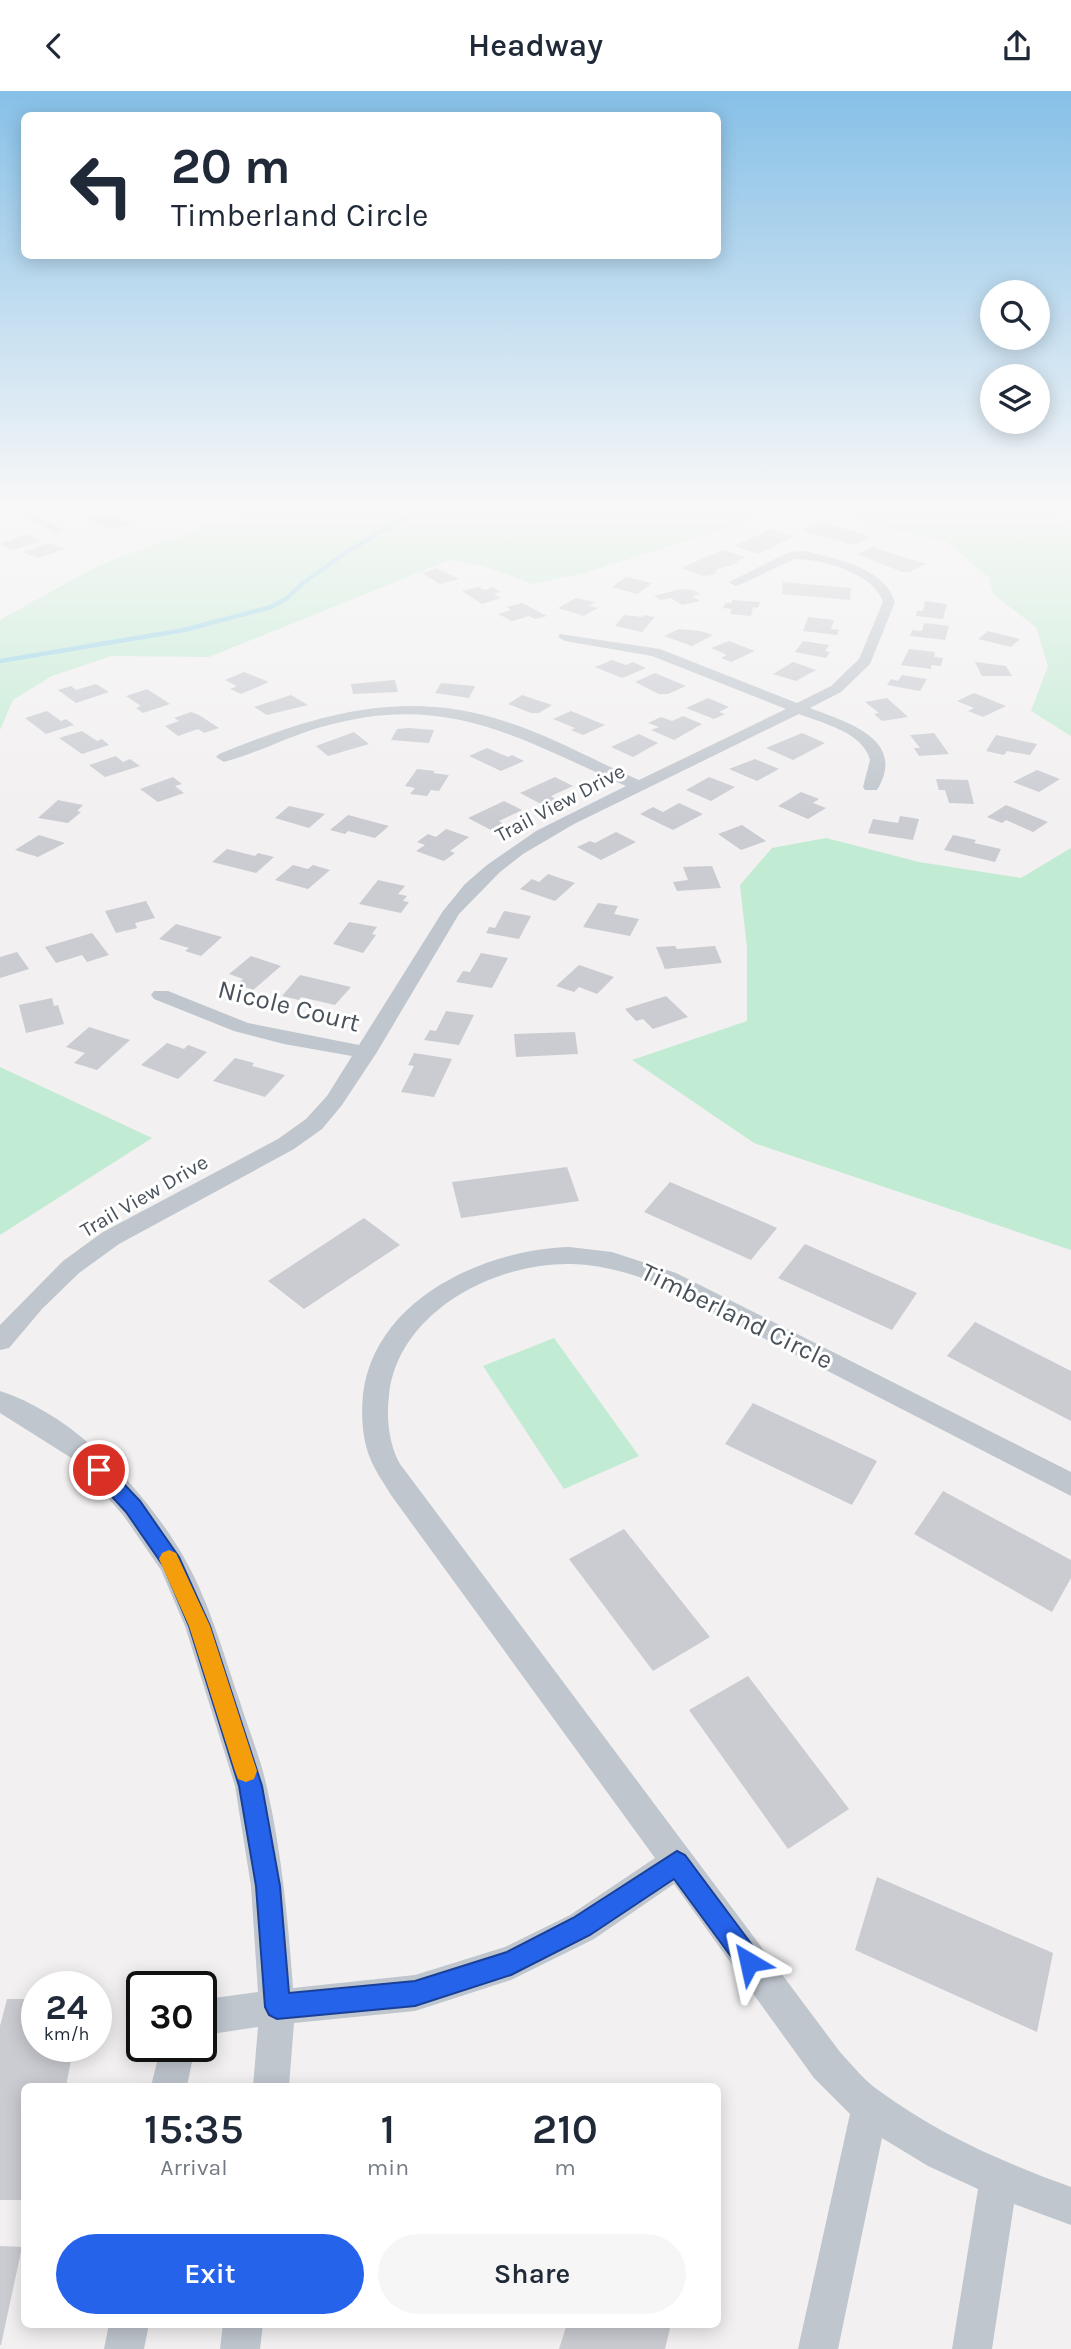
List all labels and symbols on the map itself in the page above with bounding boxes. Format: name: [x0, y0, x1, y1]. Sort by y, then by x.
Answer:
street label: Trail View Drive: [491, 759, 629, 847]
street label: Nicole Court: [215, 973, 363, 1039]
street label: Trail View Drive: [76, 1150, 212, 1242]
street label: Timberland Circle: [636, 1256, 838, 1376]
pin: [69, 1440, 129, 1500]
position arrow: [712, 1925, 786, 1999]
speed limit sign: 30: [126, 1971, 217, 2062]

